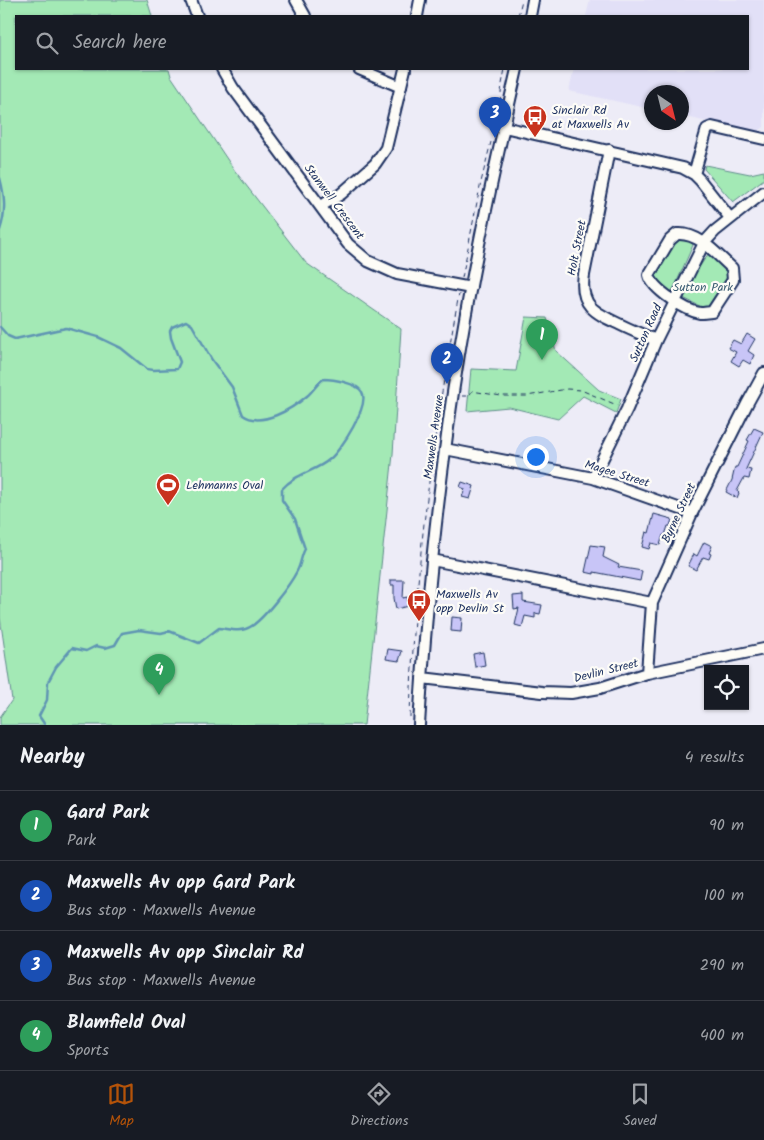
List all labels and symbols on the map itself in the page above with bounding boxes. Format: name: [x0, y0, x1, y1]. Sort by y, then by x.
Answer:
north arrow: [644, 85, 689, 130]
pin: 3: [479, 97, 511, 138]
place label: Sinclair Rd at Maxwells Av: [552, 101, 630, 134]
bus stop icon: Sinclair Rd at Maxwells Av: [522, 104, 548, 138]
street label: Stanwell Crescent: [299, 160, 369, 244]
street label: Holt Street: [562, 218, 592, 277]
park label: Sutton Park: [673, 278, 733, 297]
street label: Sutton Road: [625, 300, 668, 365]
pin: 1: [526, 319, 558, 360]
pin: 2: [431, 343, 463, 384]
street label: Maxwells Avenue: [419, 393, 449, 480]
your location: [523, 444, 549, 470]
street label: Magee Street: [582, 455, 652, 493]
sports icon: Lehmanns Oval: [155, 472, 181, 506]
place label: Lehmanns Oval: [186, 476, 263, 495]
street label: Byrne Street: [657, 480, 701, 546]
place label: Maxwells Av opp Devlin St: [436, 585, 504, 618]
bus stop icon: Maxwells Av opp Devlin St: [406, 588, 432, 622]
pin: 4: [143, 654, 175, 695]
street label: Devlin Street: [572, 654, 640, 688]

